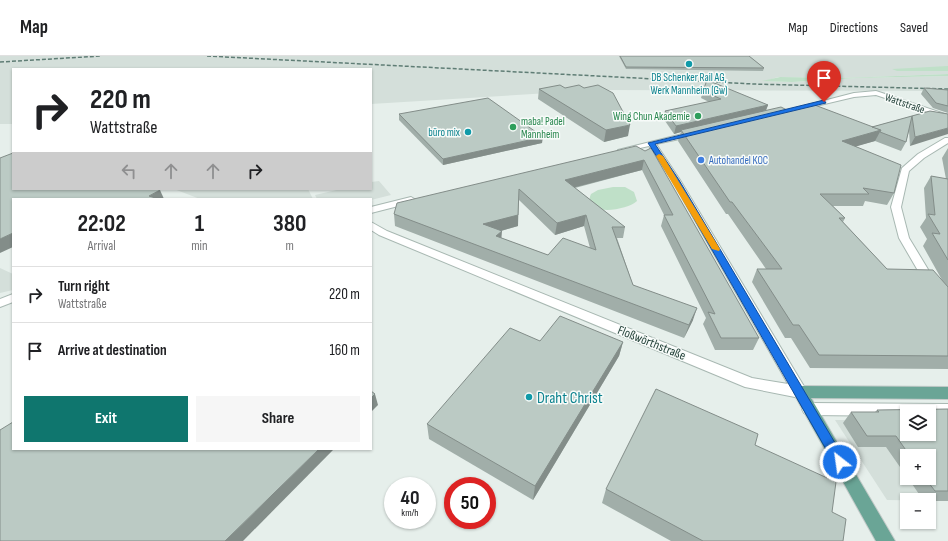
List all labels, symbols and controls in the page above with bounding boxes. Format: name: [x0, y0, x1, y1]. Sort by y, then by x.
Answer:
text: Map: [20, 16, 48, 39]
text: Map: [788, 19, 808, 36]
text: Directions: [830, 19, 878, 36]
text: Saved: [900, 19, 928, 36]
marker: DB Schenker Rail AG, Werk Mannheim (Gw): [684, 59, 694, 69]
pin: [807, 61, 841, 102]
icon: arrive: [813, 67, 835, 89]
place label: DB Schenker Rail AG, Werk Mannheim (Gw): [651, 71, 727, 97]
text: 220 m: [90, 83, 151, 116]
icon: right: [24, 84, 76, 136]
street label: Wattstraße: [883, 91, 926, 116]
place label: Wing Chun Akademie: [613, 110, 690, 123]
marker: Wing Chun Akademie: [693, 111, 703, 121]
place label: maba! Padel Mannheim: [521, 115, 565, 141]
text: Wattstraße: [90, 117, 158, 138]
marker: maba! Padel Mannheim: [508, 122, 518, 132]
place label: büro mix: [428, 126, 460, 139]
marker: büro mix: [463, 127, 473, 137]
place label: Autohandel KOC: [708, 154, 768, 167]
marker: Autohandel KOC: [696, 155, 706, 165]
icon: left: [118, 160, 140, 182]
icon: ahead: [160, 160, 182, 182]
icon: ahead: [202, 160, 224, 182]
icon: right: [244, 160, 266, 182]
text: 22:02: [77, 209, 126, 238]
text: 1: [195, 209, 204, 238]
text: 380: [273, 209, 307, 238]
text: Arrival: [88, 238, 116, 254]
text: min: [191, 238, 208, 254]
text: m: [286, 238, 294, 254]
text: Turn right: [58, 277, 110, 296]
icon: right: [24, 284, 46, 306]
text: 220 m: [329, 285, 360, 304]
text: Wattstraße: [58, 296, 107, 312]
street label: Floßwörthstraße: [615, 322, 688, 364]
icon: arrive: [24, 340, 46, 362]
text: Arrive at destination: [58, 341, 167, 360]
text: 160 m: [329, 341, 360, 360]
place label: Draht Christ: [537, 389, 603, 408]
marker: Draht Christ: [524, 392, 534, 402]
button: Exit: [24, 396, 188, 442]
button: Share: [196, 396, 360, 442]
map controls: [900, 405, 936, 529]
button: layers: [900, 405, 936, 441]
position arrow: [819, 441, 861, 483]
button: +: [900, 449, 936, 485]
speed limit sign: 50: [444, 477, 496, 529]
text: 40: [401, 486, 419, 510]
button: −: [900, 493, 936, 529]
text: km/h: [401, 507, 419, 519]

